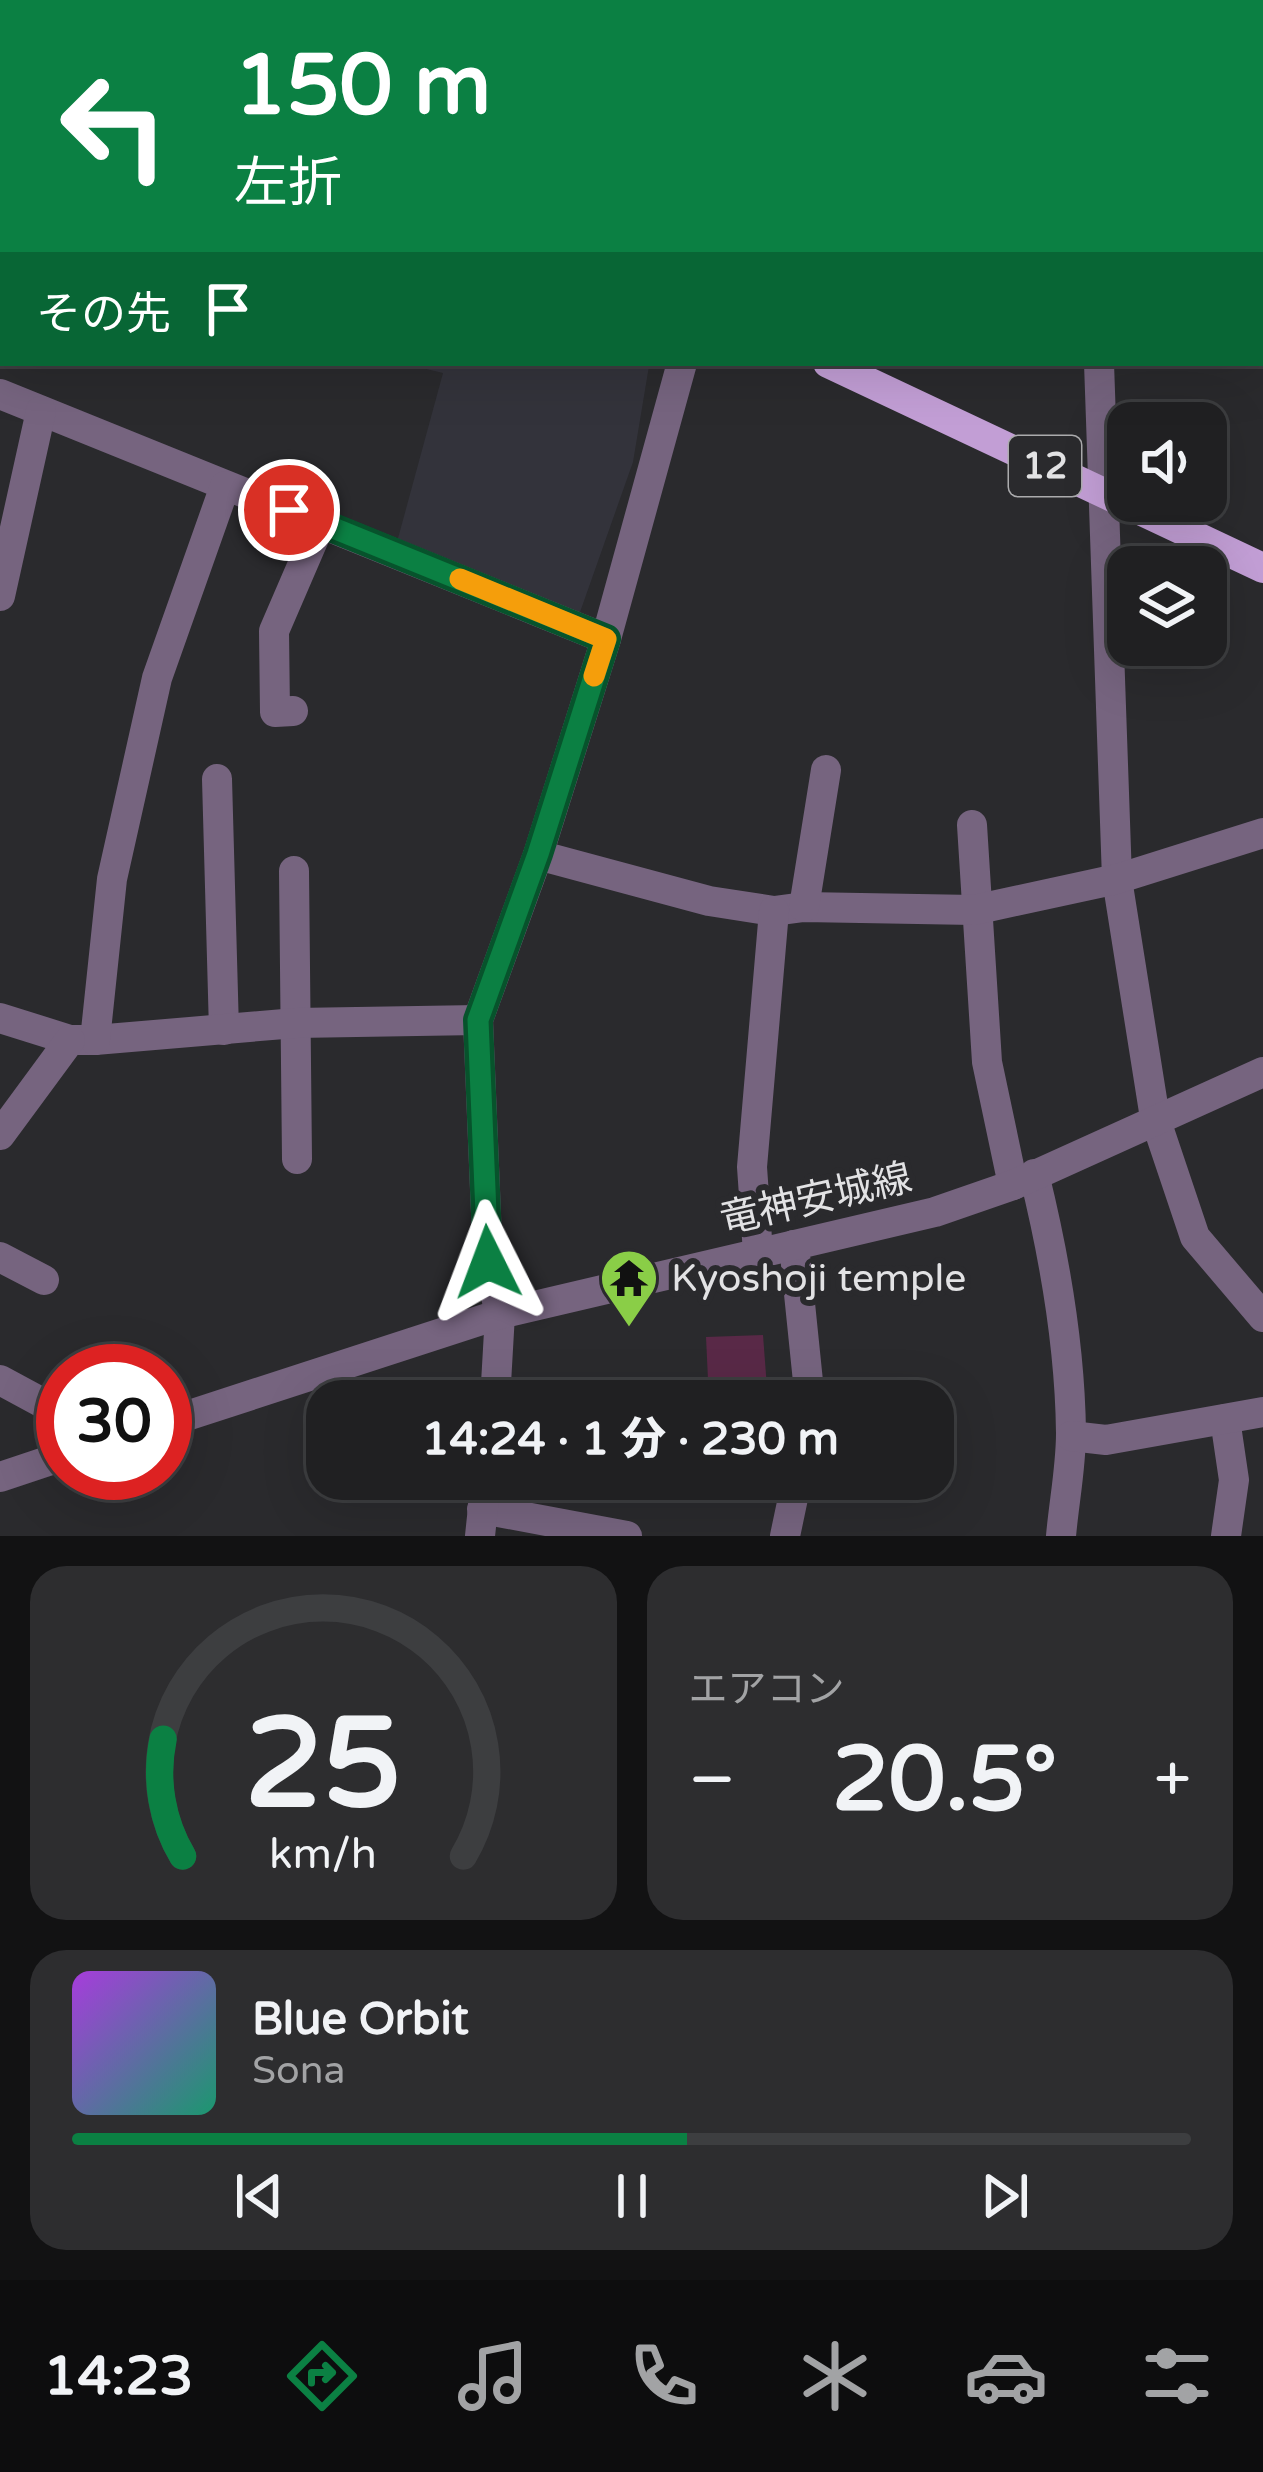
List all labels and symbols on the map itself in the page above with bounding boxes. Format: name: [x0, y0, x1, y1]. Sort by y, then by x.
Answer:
road number: 12: [1009, 436, 1081, 496]
pin: [238, 459, 340, 561]
street label: 竜神安城線: [716, 1154, 916, 1244]
position arrow: [425, 1199, 551, 1325]
temple icon: Kyoshoji temple: [598, 1247, 660, 1329]
place label: Kyoshoji temple: [671, 1255, 966, 1302]
speed limit sign: 30: [36, 1344, 192, 1500]

